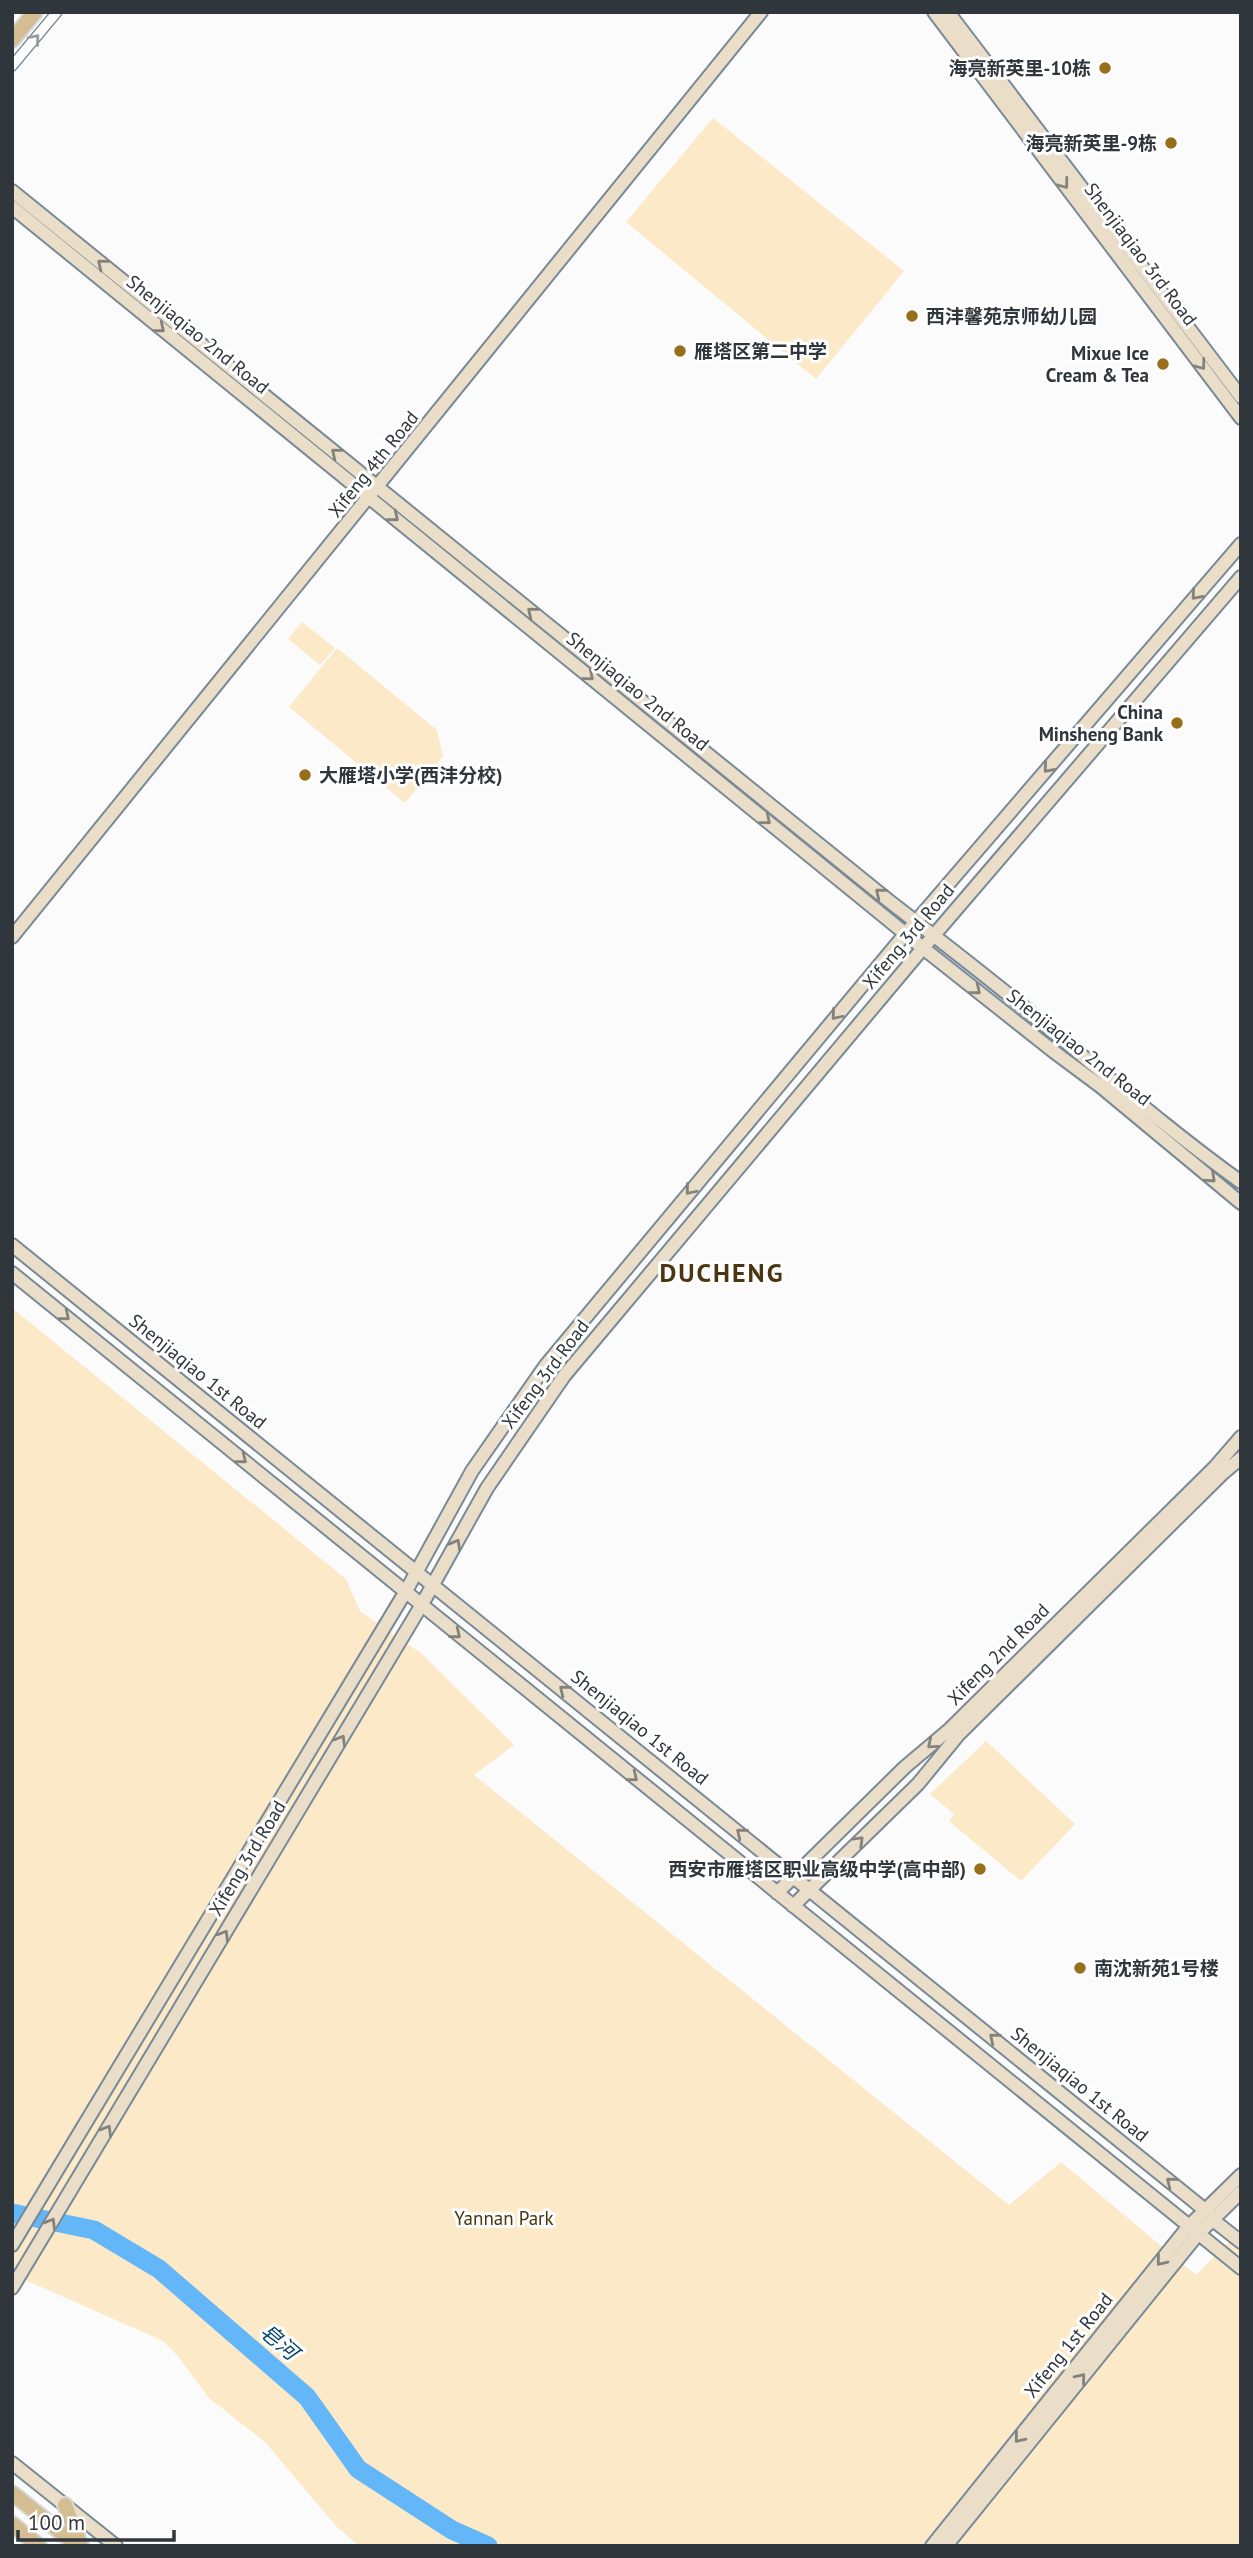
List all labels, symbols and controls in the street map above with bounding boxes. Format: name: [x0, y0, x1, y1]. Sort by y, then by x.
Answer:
one-way arrow: [27, 35, 39, 48]
place label: 海亮新英里-10栋: [949, 56, 1091, 80]
marker: 海亮新英里-10栋: [1097, 60, 1113, 76]
place label: 海亮新英里-9栋: [1025, 131, 1157, 155]
marker: 海亮新英里-9栋: [1163, 135, 1179, 151]
one-way arrow: [1056, 176, 1068, 189]
street label: Shenjiaqiao 3rd Road: [1080, 178, 1202, 330]
one-way arrow: [97, 259, 109, 272]
street label: Shenjiaqiao 2nd Road: [122, 269, 274, 399]
place label: 西沣馨苑京师幼儿园: [926, 304, 1097, 328]
marker: 西沣馨苑京师幼儿园: [904, 308, 920, 324]
one-way arrow: [153, 319, 165, 332]
place label: 雁塔区第二中学: [694, 339, 827, 363]
place label: Mixue Ice Cream & Tea: [1046, 341, 1149, 387]
marker: 雁塔区第二中学: [672, 343, 688, 359]
marker: Mixue Ice Cream & Tea: [1155, 356, 1171, 372]
one-way arrow: [1193, 358, 1206, 370]
street label: Xifeng 4th Road: [323, 406, 423, 522]
one-way arrow: [331, 449, 343, 462]
one-way arrow: [386, 509, 398, 522]
one-way arrow: [1192, 587, 1204, 600]
one-way arrow: [527, 608, 540, 620]
street label: Shenjiaqiao 2nd Road: [562, 626, 714, 756]
one-way arrow: [582, 668, 594, 681]
place label: China Minsheng Bank: [1039, 700, 1164, 746]
marker: China Minsheng Bank: [1169, 715, 1185, 731]
one-way arrow: [1044, 759, 1056, 772]
place label: 大雁塔小学(西沣分校): [319, 763, 502, 787]
marker: 大雁塔小学(西沣分校): [297, 767, 313, 783]
one-way arrow: [759, 811, 771, 824]
street label: Xifeng 3rd Road: [857, 878, 959, 994]
one-way arrow: [876, 889, 888, 902]
one-way arrow: [968, 982, 981, 994]
street label: Shenjiaqiao 2nd Road: [1002, 983, 1156, 1111]
one-way arrow: [832, 1008, 845, 1020]
one-way arrow: [1203, 1170, 1216, 1182]
one-way arrow: [686, 1181, 698, 1194]
district label: DUCHENG: [659, 1256, 785, 1289]
one-way arrow: [57, 1308, 70, 1320]
street label: Shenjiaqiao 1st Road: [124, 1308, 272, 1434]
street label: Xifeng 3rd Road: [496, 1315, 594, 1433]
one-way arrow: [234, 1451, 247, 1463]
one-way arrow: [448, 1538, 461, 1551]
street label: Xifeng 2nd Road: [942, 1598, 1054, 1710]
one-way arrow: [448, 1626, 461, 1638]
street label: Shenjiaqiao 1st Road: [566, 1664, 714, 1790]
one-way arrow: [560, 1686, 573, 1698]
one-way arrow: [332, 1734, 345, 1747]
one-way arrow: [927, 1736, 940, 1748]
one-way arrow: [625, 1769, 638, 1781]
street label: Xifeng 3rd Road: [203, 1796, 291, 1920]
one-way arrow: [736, 1829, 748, 1842]
one-way arrow: [851, 1837, 864, 1850]
place label: 西安市雁塔区职业高级中学(高中部): [669, 1857, 966, 1881]
marker: 西安市雁塔区职业高级中学(高中部): [972, 1861, 988, 1877]
one-way arrow: [216, 1929, 229, 1942]
place label: 南沈新苑1号楼: [1094, 1956, 1219, 1980]
marker: 南沈新苑1号楼: [1072, 1960, 1088, 1976]
street label: Shenjiaqiao 1st Road: [1006, 2021, 1154, 2147]
one-way arrow: [989, 2034, 1001, 2047]
one-way arrow: [99, 2125, 112, 2138]
one-way arrow: [1166, 2177, 1178, 2190]
park label: Yannan Park: [454, 2206, 554, 2230]
one-way arrow: [43, 2218, 56, 2231]
one-way arrow: [1157, 2252, 1169, 2265]
street label: Xifeng 1st Road: [1018, 2288, 1118, 2402]
water label: 皂河: [255, 2318, 307, 2368]
one-way arrow: [1073, 2374, 1086, 2386]
one-way arrow: [1014, 2430, 1027, 2442]
scale bar: [18, 2498, 173, 2542]
text: 100 m: [28, 2509, 85, 2536]

